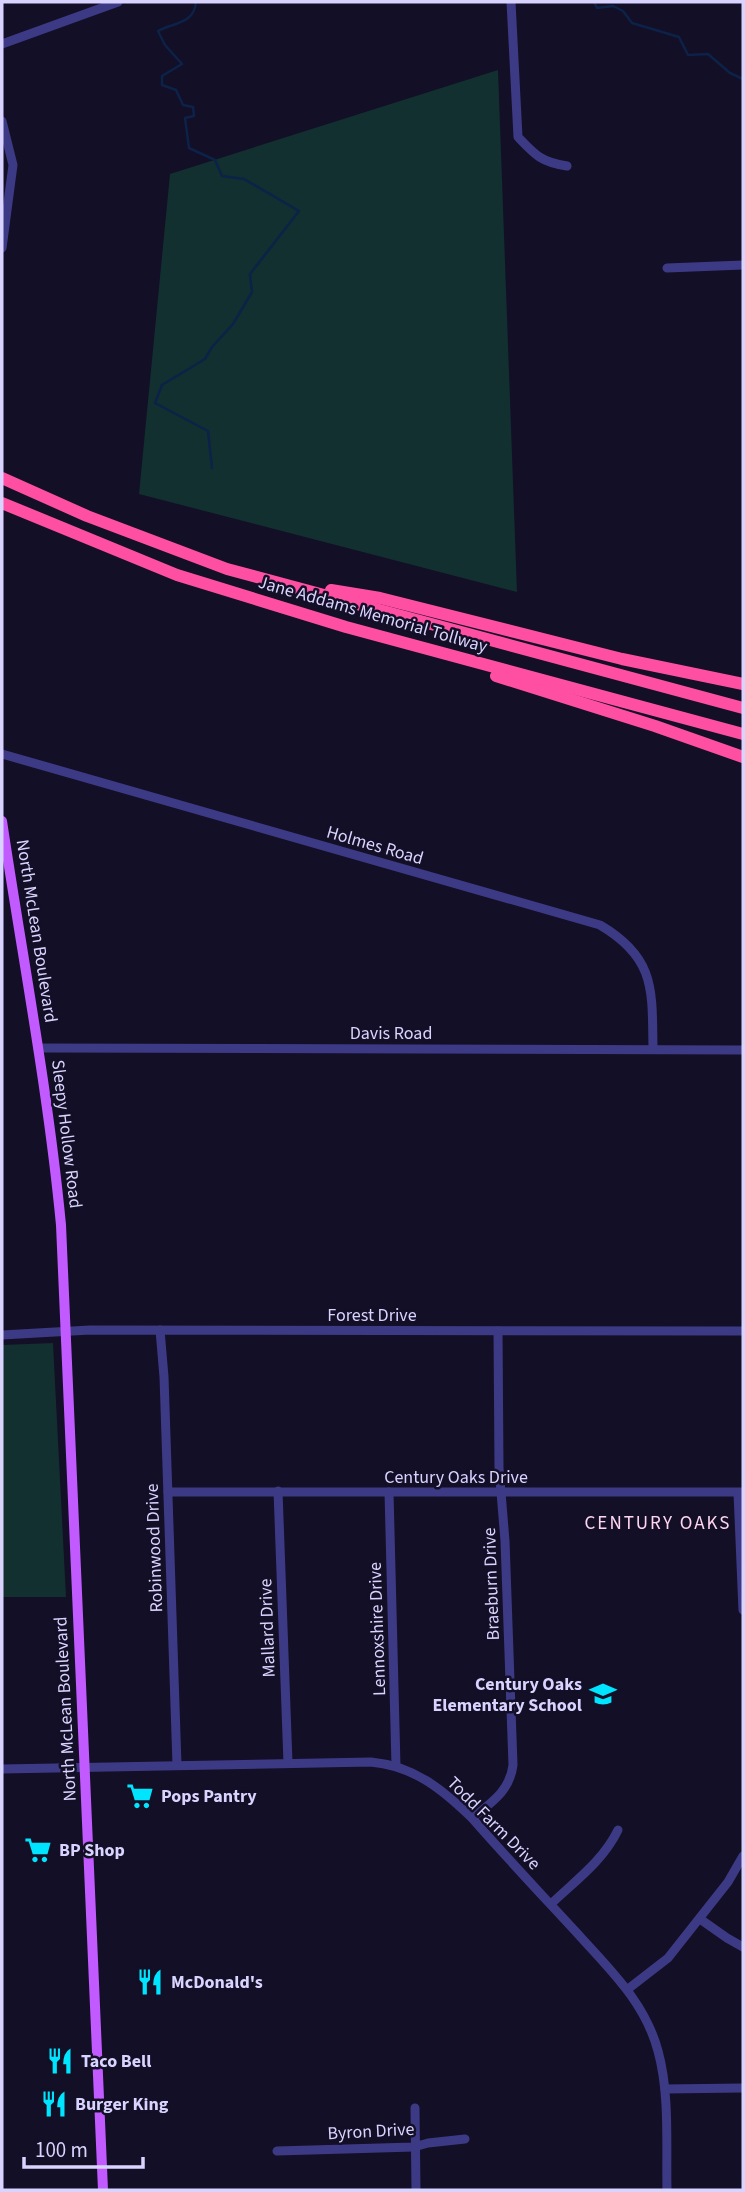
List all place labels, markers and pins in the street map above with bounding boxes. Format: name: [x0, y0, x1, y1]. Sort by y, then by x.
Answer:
place label: Century Oaks Elementary School: [432, 1672, 582, 1718]
school or university icon: Century Oaks Elementary School: [588, 1679, 618, 1709]
supermarket icon: Pops Pantry: [125, 1781, 155, 1811]
place label: Pops Pantry: [161, 1784, 257, 1809]
supermarket icon: BP Shop: [23, 1835, 53, 1865]
place label: BP Shop: [59, 1838, 125, 1863]
restaurant icon: McDonald's: [135, 1967, 165, 1997]
place label: McDonald's: [171, 1970, 263, 1995]
restaurant icon: Taco Bell: [45, 2046, 75, 2076]
place label: Taco Bell: [81, 2049, 151, 2074]
restaurant icon: Burger King: [39, 2089, 69, 2119]
place label: Burger King: [75, 2092, 169, 2117]

